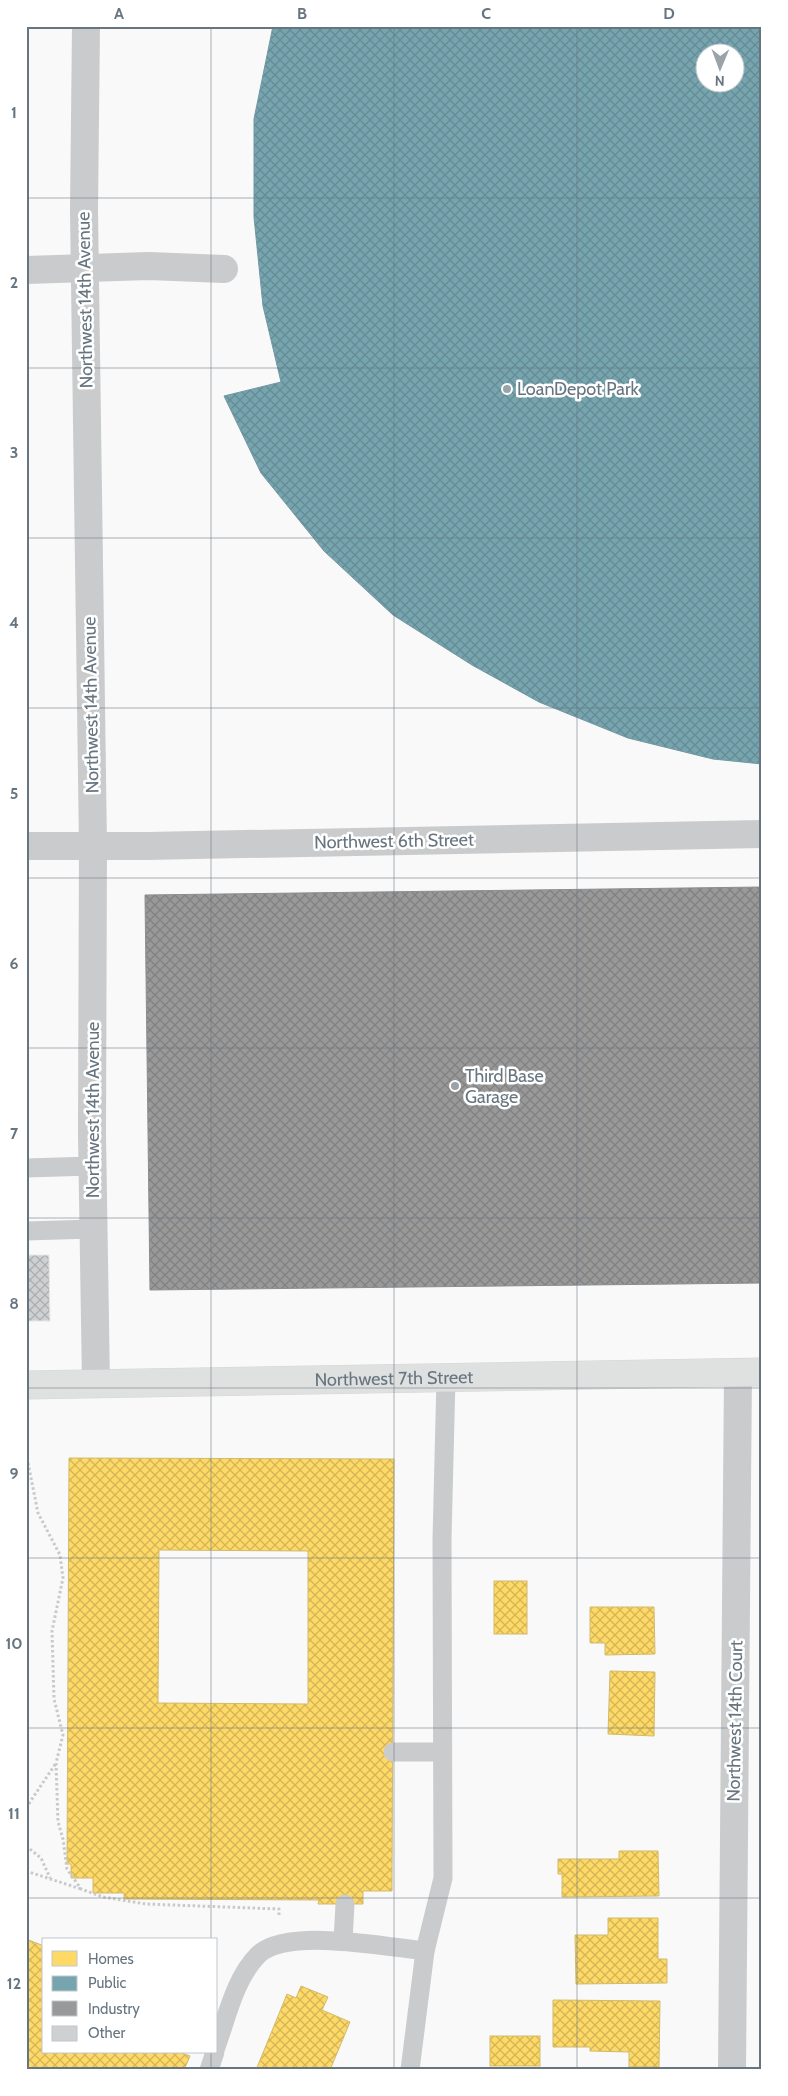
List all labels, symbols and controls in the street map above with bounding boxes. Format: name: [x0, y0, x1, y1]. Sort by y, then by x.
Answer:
text: A: [114, 4, 124, 23]
text: B: [297, 4, 307, 23]
text: C: [481, 4, 491, 23]
text: D: [663, 4, 675, 23]
north arrow: [696, 42, 746, 92]
text: N: [715, 72, 725, 90]
text: 1: [11, 103, 17, 122]
street label: Northwest 14th Avenue: [72, 211, 98, 389]
text: 2: [10, 273, 18, 292]
place label: LoanDepot Park: [517, 378, 640, 400]
marker: LoanDepot Park: [501, 383, 513, 395]
text: 3: [10, 443, 18, 462]
text: 4: [9, 613, 19, 632]
street label: Northwest 14th Avenue: [78, 616, 104, 794]
text: 5: [10, 784, 18, 803]
street label: Northwest 6th Street: [314, 829, 474, 853]
text: 6: [10, 954, 19, 973]
street label: Northwest 14th Avenue: [82, 1022, 104, 1198]
place label: Third Base Garage: [465, 1065, 544, 1108]
marker: Third Base Garage: [449, 1080, 461, 1092]
text: 7: [10, 1124, 19, 1143]
text: 8: [9, 1294, 19, 1313]
street label: Northwest 7th Street: [314, 1366, 474, 1391]
text: 9: [10, 1464, 19, 1483]
text: 10: [5, 1634, 23, 1653]
street label: Northwest 14th Court: [723, 1640, 747, 1802]
text: 11: [8, 1804, 20, 1823]
legend: [42, 1938, 218, 2054]
text: Homes: [88, 1950, 134, 1968]
text: 12: [7, 1974, 21, 1993]
text: Public: [88, 1974, 126, 1992]
text: Industry: [88, 2000, 140, 2018]
text: Other: [88, 2024, 125, 2042]

